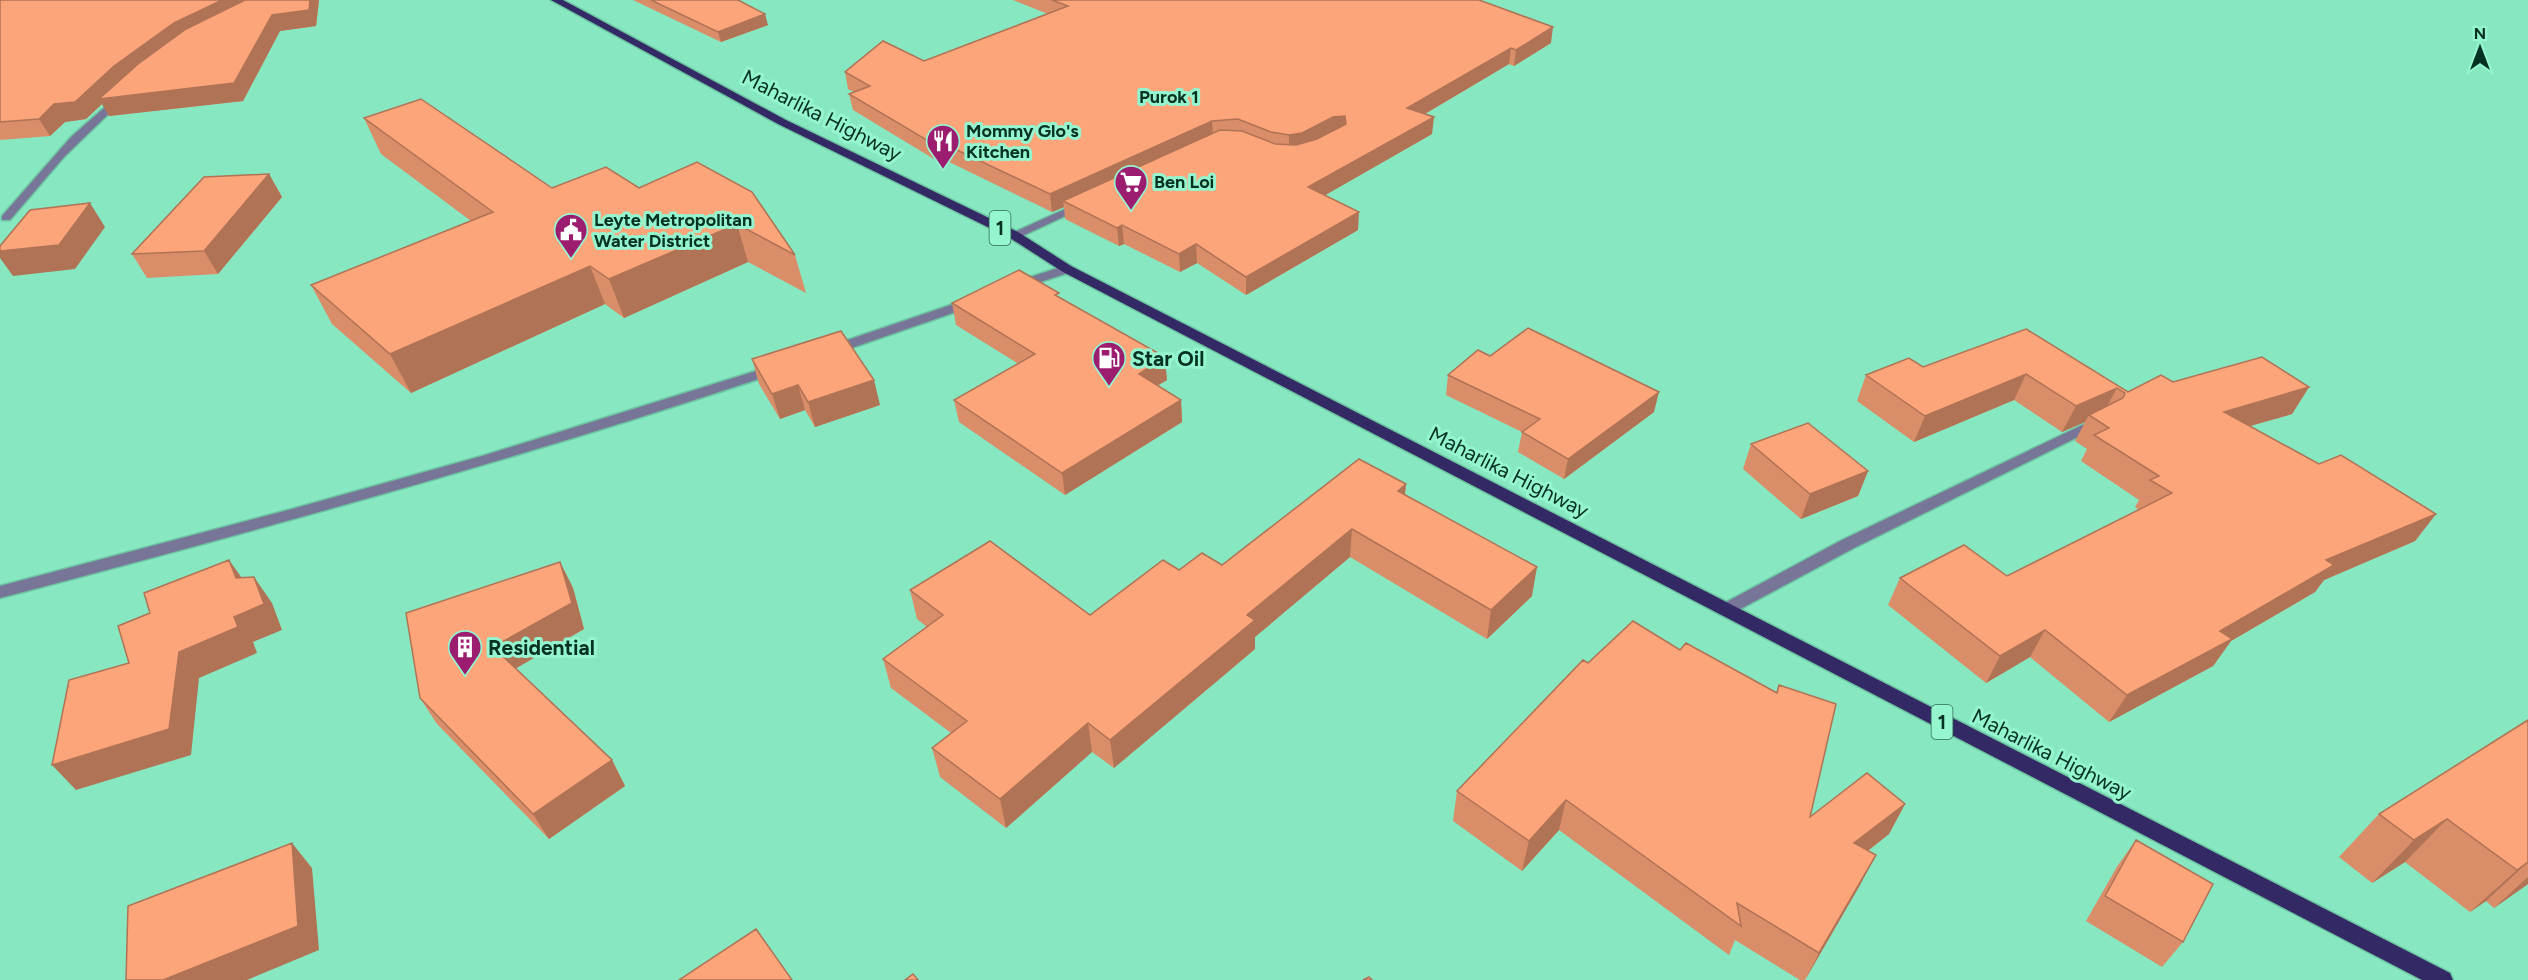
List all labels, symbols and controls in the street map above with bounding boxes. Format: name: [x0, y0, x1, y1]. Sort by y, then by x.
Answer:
north arrow: [2450, 18, 2510, 78]
text: N: [2474, 24, 2486, 43]
street label: Maharlika Highway: [738, 64, 906, 166]
district label: Purok 1: [1139, 86, 1199, 108]
place label: Mommy Glo's Kitchen: [966, 120, 1079, 163]
restaurant icon: Mommy Glo's Kitchen: [925, 123, 961, 170]
supermarket icon: Ben Loi: [1113, 164, 1149, 211]
place label: Ben Loi: [1154, 171, 1214, 193]
place label: Leyte Metropolitan Water District: [594, 209, 752, 252]
road number: 1: [990, 211, 1010, 245]
public building icon: Leyte Metropolitan Water District: [553, 212, 589, 259]
fuel station icon: Star Oil: [1091, 340, 1127, 387]
place label: Star Oil: [1132, 346, 1204, 371]
street label: Maharlika Highway: [1425, 421, 1593, 523]
building icon: Residential: [447, 629, 483, 676]
place label: Residential: [488, 635, 595, 660]
street label: Maharlika Highway: [1968, 703, 2136, 805]
road number: 1: [1932, 705, 1952, 739]

